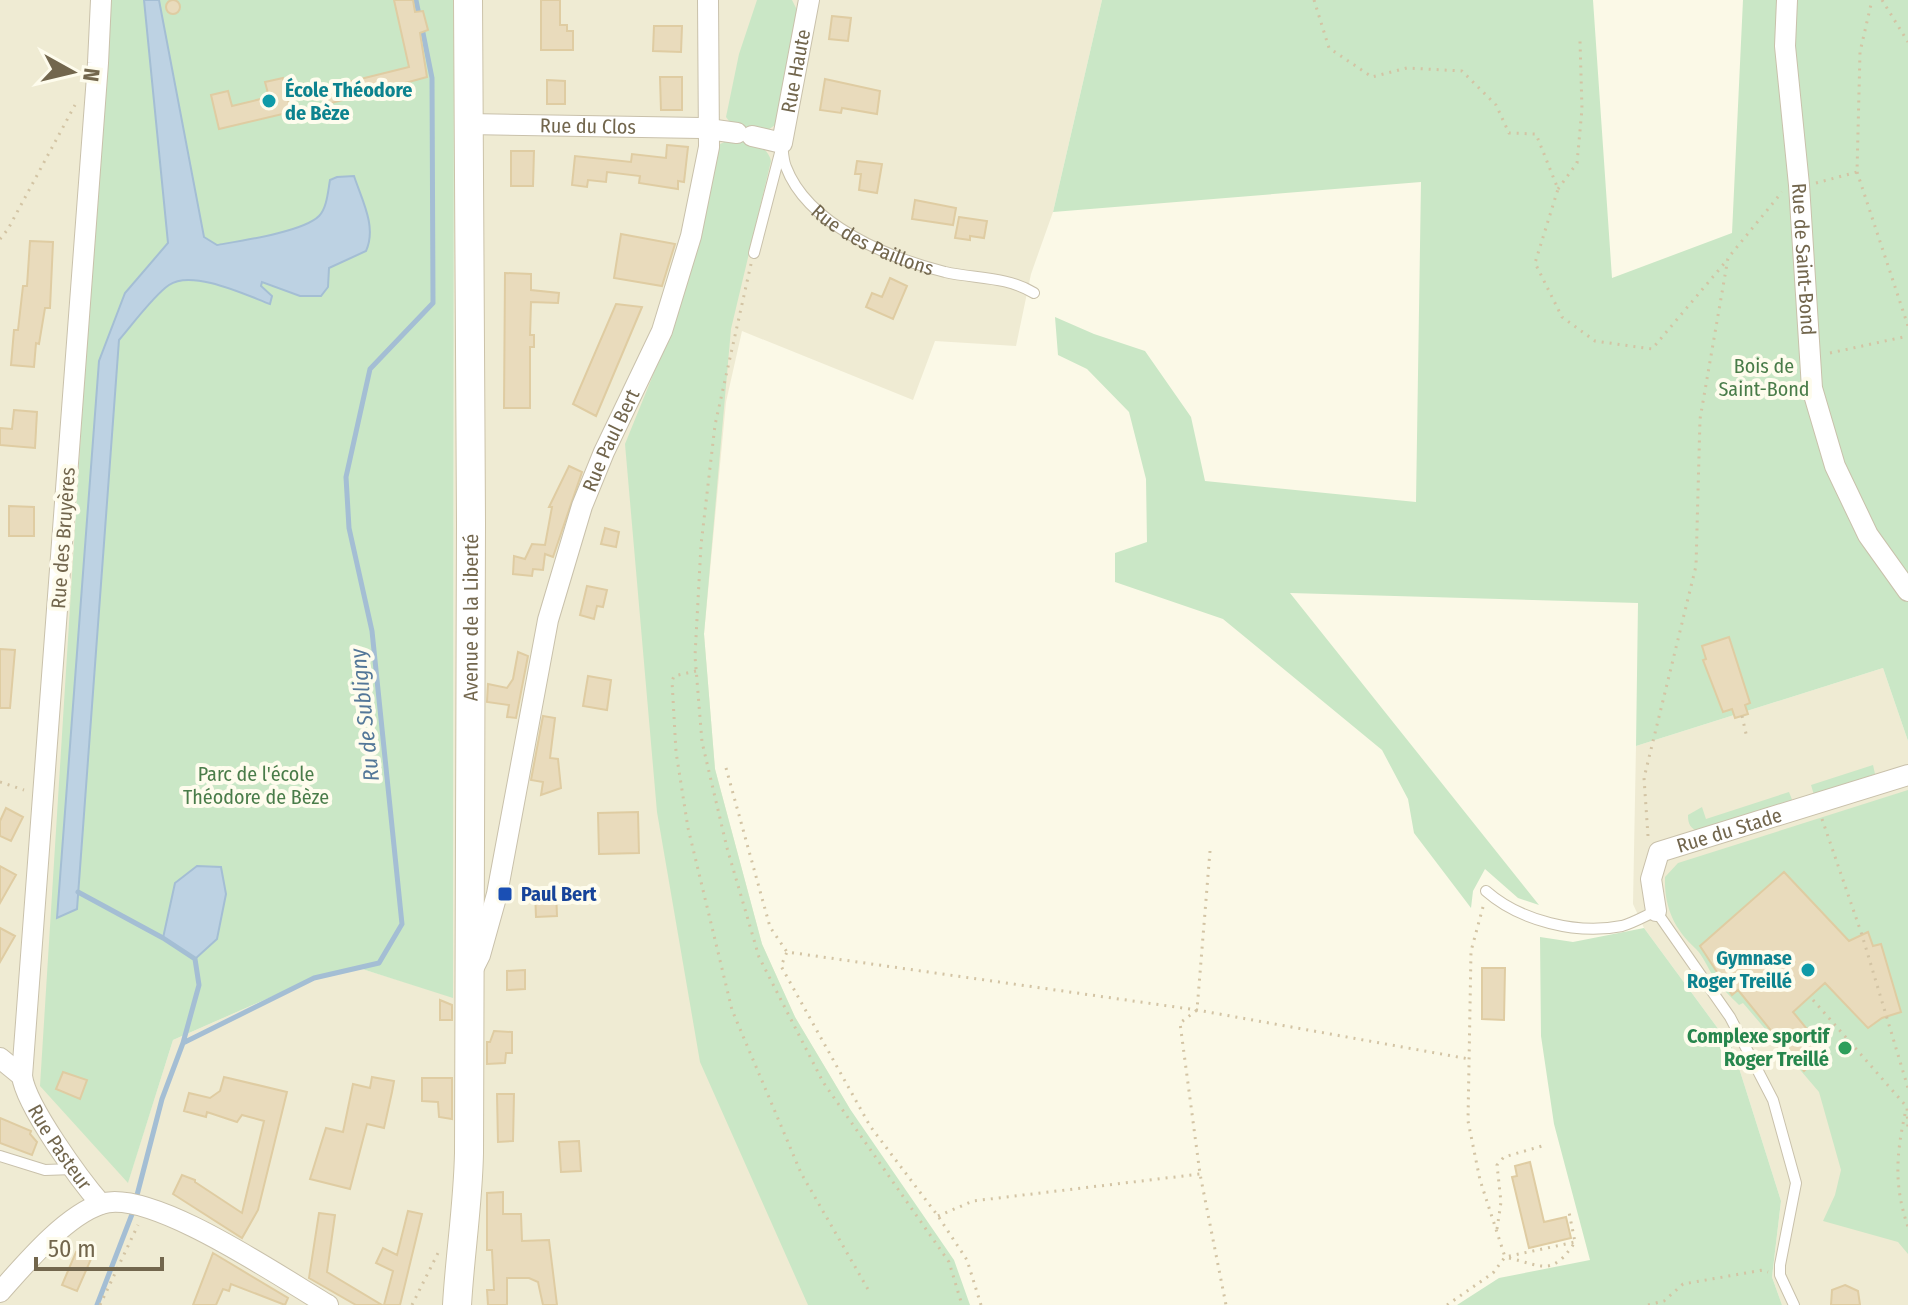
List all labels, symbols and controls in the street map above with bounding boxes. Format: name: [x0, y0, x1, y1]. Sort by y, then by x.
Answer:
street label: Rue Haute: [776, 27, 815, 115]
north arrow: [32, 32, 112, 112]
text: N: [77, 66, 106, 83]
place label: École Théodore de Bèze: [285, 77, 412, 125]
marker: École Théodore de Bèze: [260, 92, 278, 110]
street label: Rue du Clos: [540, 113, 636, 139]
street label: Rue de Saint-Bond: [1787, 182, 1821, 336]
street label: Rue des Paillons: [807, 199, 937, 280]
park label: Bois de Saint-Bond: [1718, 354, 1810, 401]
street label: Rue Paul Bert: [577, 385, 645, 495]
street label: Rue des Bruyères: [46, 466, 80, 610]
street label: Avenue de la Liberté: [458, 534, 483, 701]
water label: Ru de Subligny: [344, 646, 385, 783]
park label: Parc de l'école Théodore de Bèze: [183, 762, 329, 809]
street label: Rue du Stade: [1674, 803, 1785, 858]
place label: Paul Bert: [521, 882, 598, 906]
marker: Paul Bert: [496, 885, 514, 903]
place label: Gymnase Roger Treillé: [1687, 946, 1792, 993]
marker: Gymnase Roger Treillé: [1799, 961, 1817, 979]
place label: Complexe sportif Roger Treillé: [1687, 1024, 1830, 1071]
marker: Complexe sportif Roger Treillé: [1836, 1039, 1854, 1057]
street label: Rue Pasteur: [23, 1100, 97, 1194]
scale bar: [36, 1221, 162, 1271]
text: 50 m: [48, 1235, 96, 1263]

